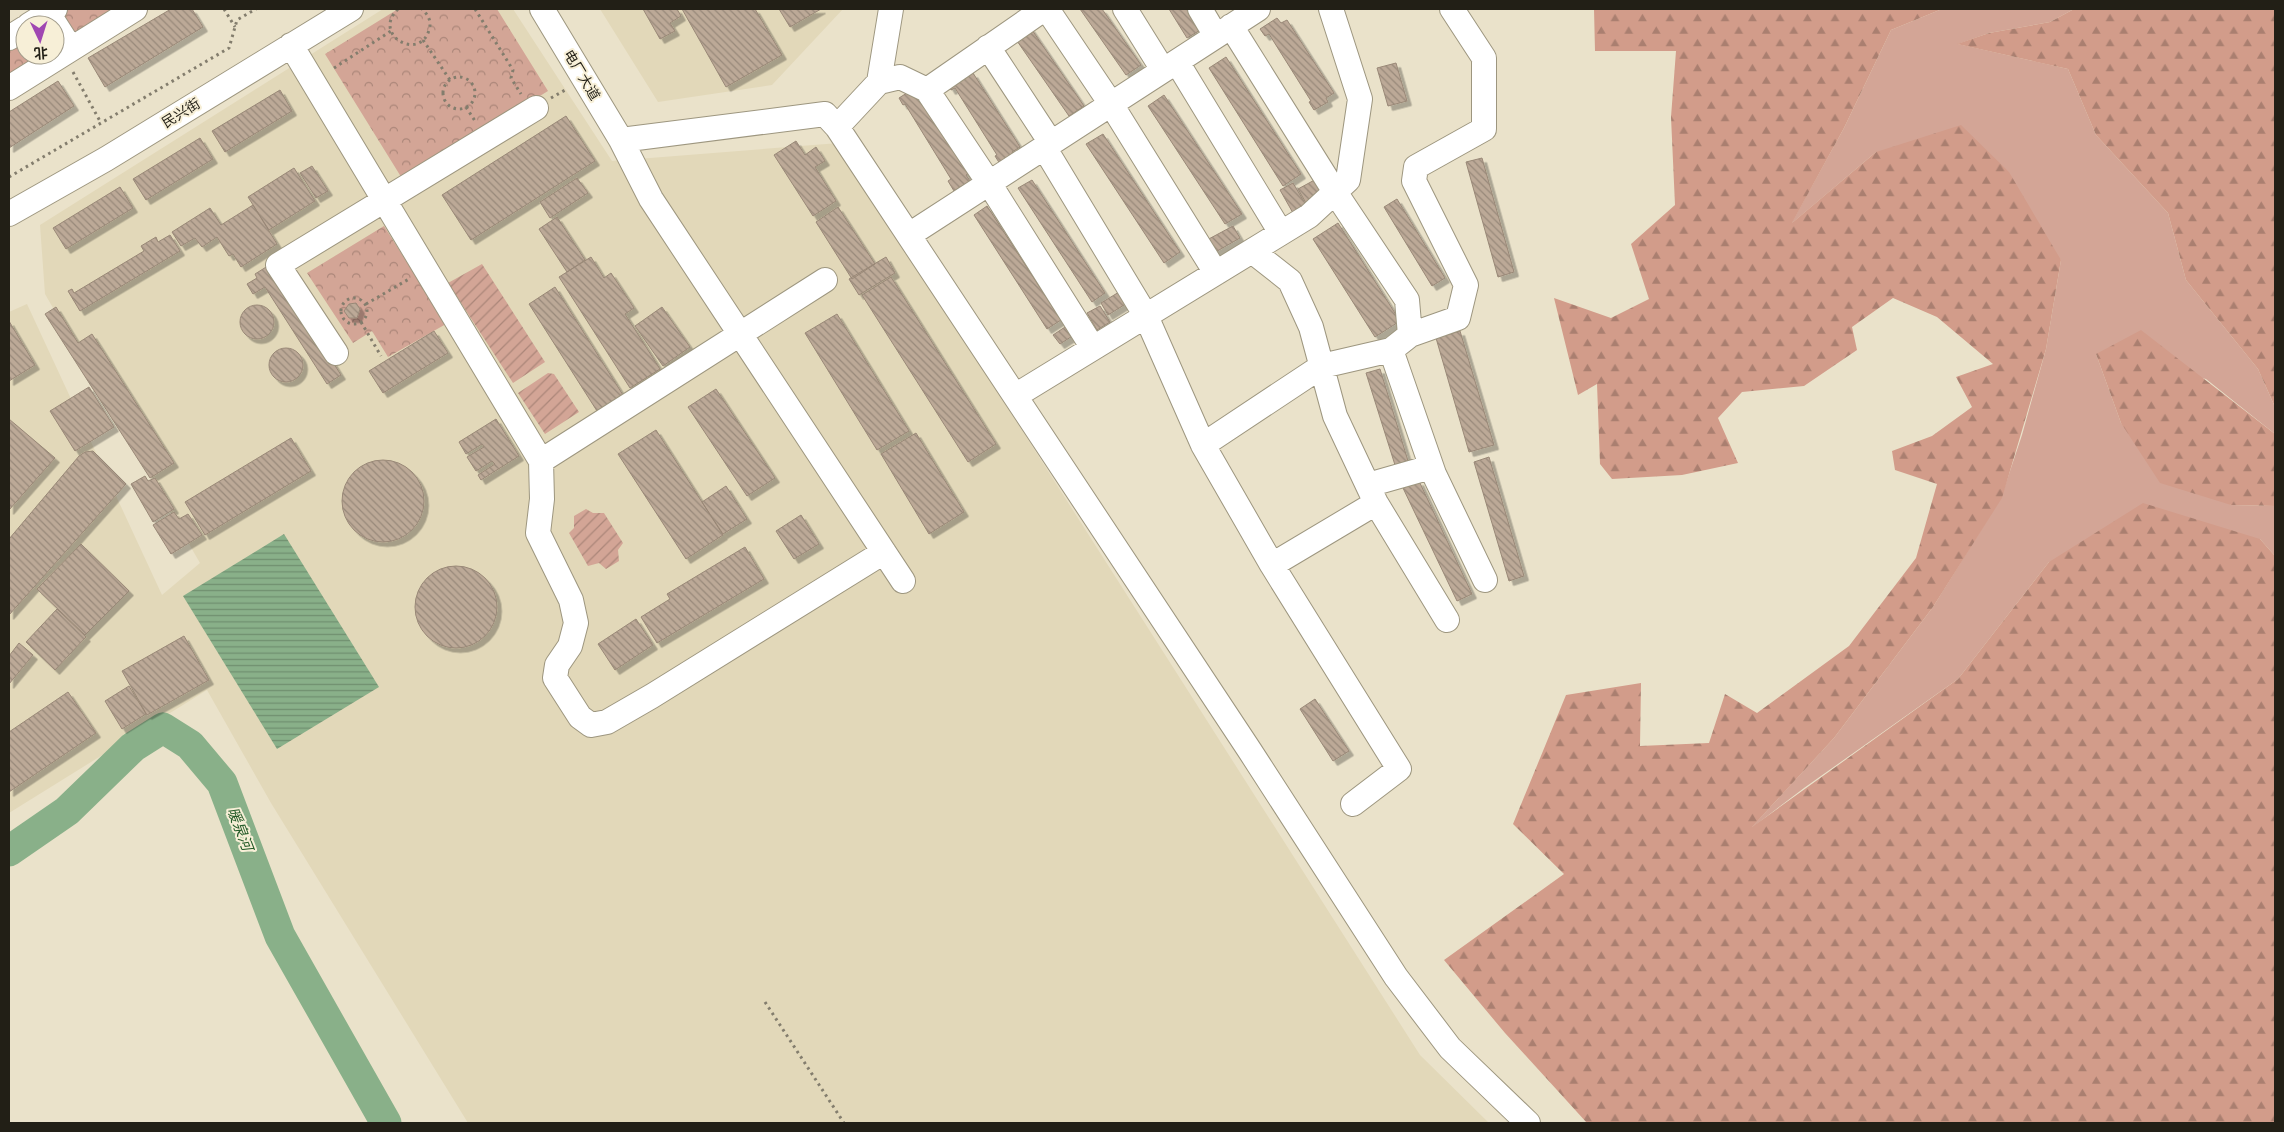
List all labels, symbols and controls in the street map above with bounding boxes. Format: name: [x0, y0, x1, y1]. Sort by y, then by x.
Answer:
north arrow: [15, 15, 65, 65]
text: 北: [33, 44, 48, 61]
street label: 电厂大道: [561, 47, 603, 103]
street label: 民兴街: [159, 95, 203, 131]
water label: 暖泉河: [224, 805, 258, 856]

